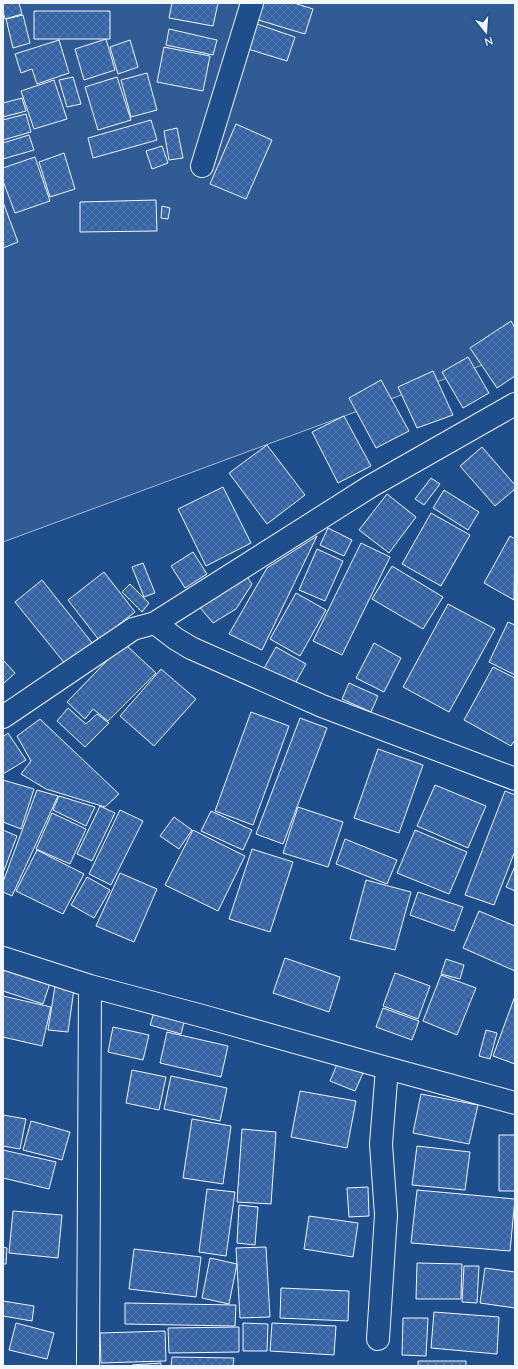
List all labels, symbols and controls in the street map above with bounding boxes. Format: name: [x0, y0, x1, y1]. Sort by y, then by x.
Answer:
north arrow: [466, 12, 506, 52]
text: N: [483, 34, 495, 49]

